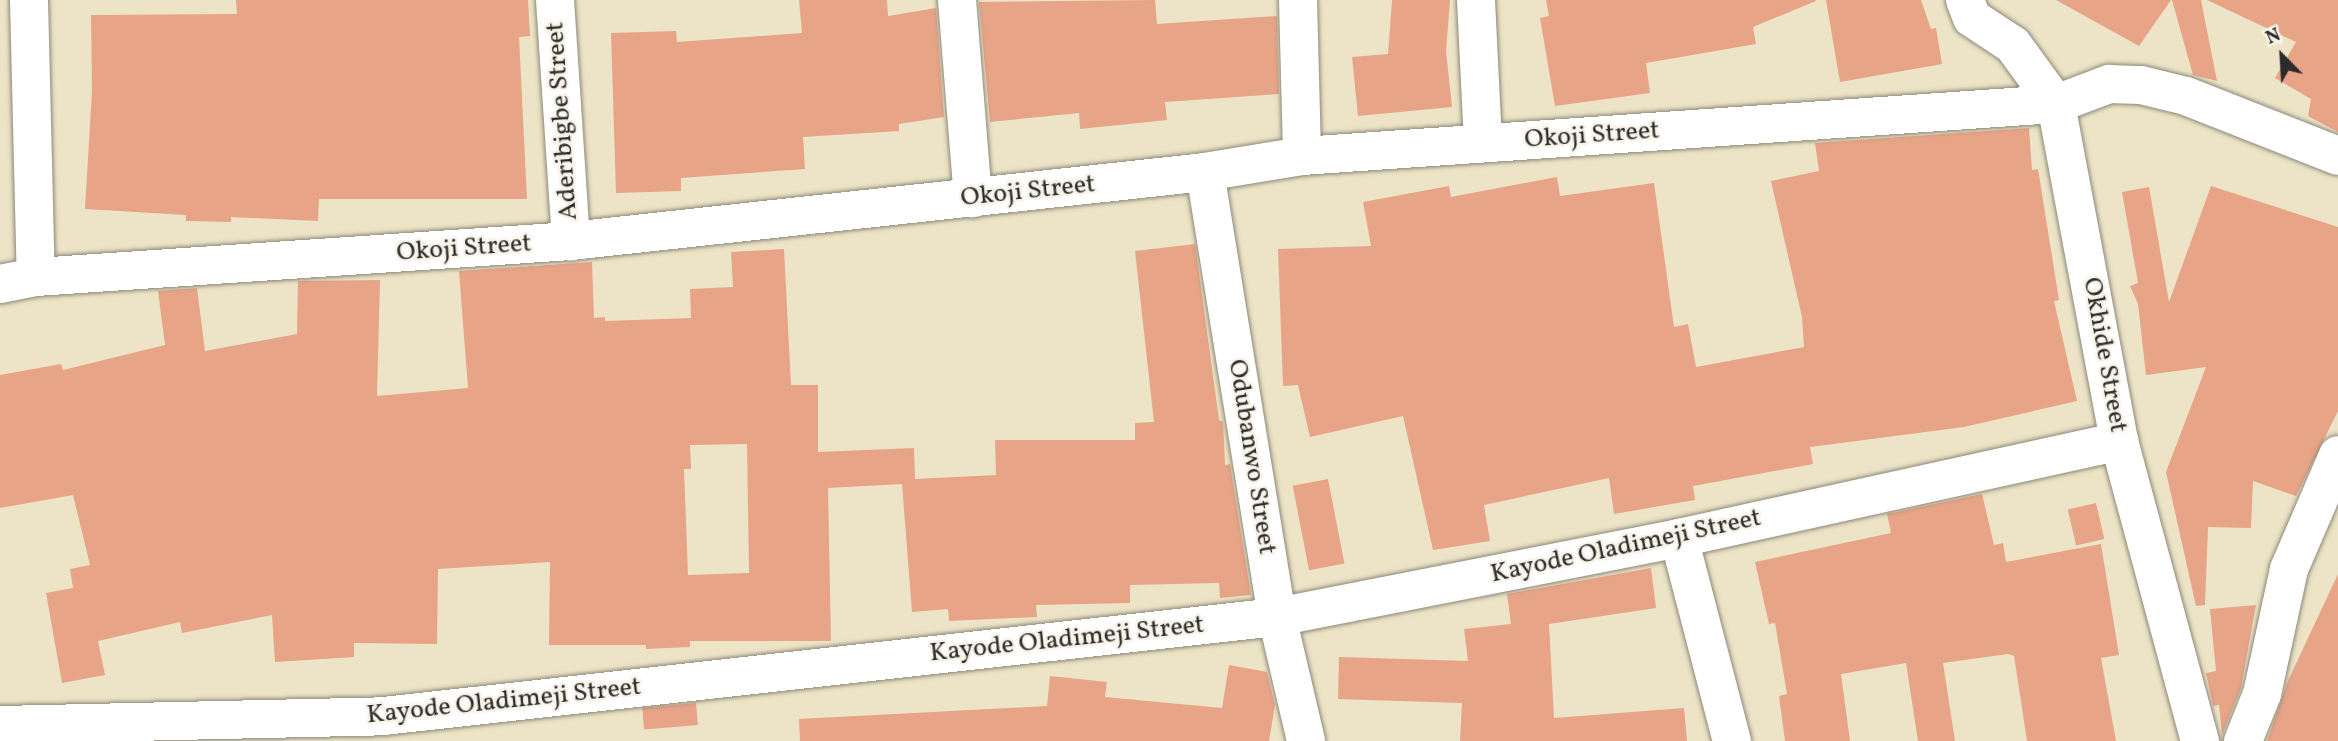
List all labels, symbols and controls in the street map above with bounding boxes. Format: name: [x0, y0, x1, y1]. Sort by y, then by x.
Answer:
street label: Aderibigbe Street: [541, 21, 585, 221]
north arrow: [2247, 21, 2317, 91]
text: N: [2262, 22, 2285, 52]
street label: Okoji Street: [1524, 116, 1660, 156]
street label: Okoji Street: [959, 169, 1097, 215]
street label: Okoji Street: [396, 229, 532, 269]
street label: Okhide Street: [2075, 275, 2133, 435]
street label: Odubanwo Street: [1220, 357, 1282, 557]
street label: Kayode Oladimeji Street: [1488, 503, 1764, 591]
street label: Kayode Oladimeji Street: [928, 610, 1206, 670]
street label: Kayode Oladimeji Street: [365, 672, 643, 732]

